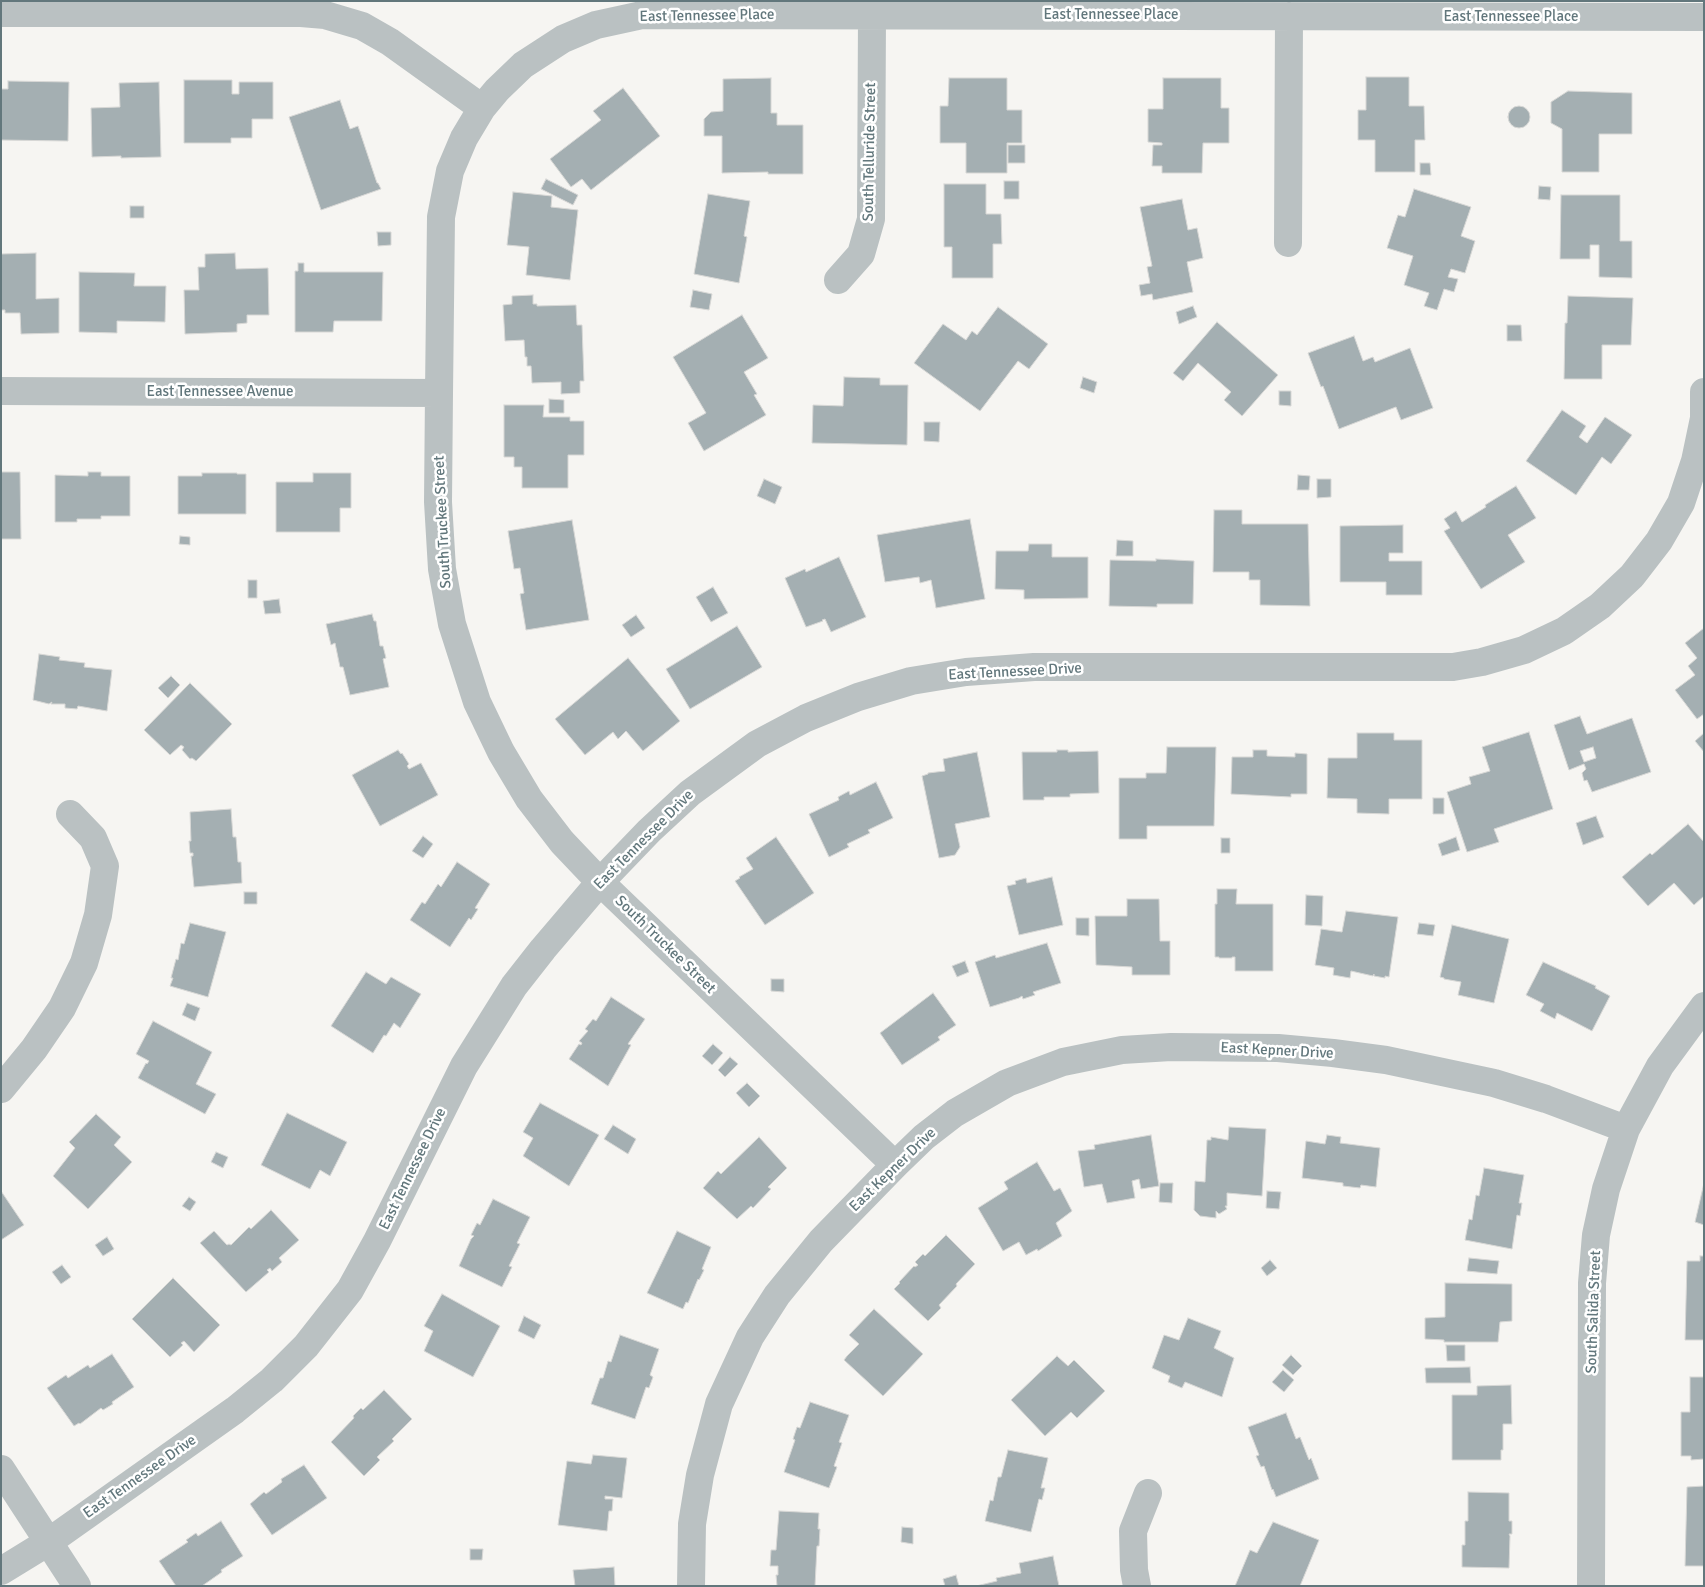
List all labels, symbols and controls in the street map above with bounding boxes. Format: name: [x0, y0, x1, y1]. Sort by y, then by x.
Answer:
street label: East Tennessee Place: [639, 6, 775, 26]
street label: East Tennessee Place: [1043, 6, 1179, 24]
street label: East Tennessee Place: [1443, 8, 1579, 26]
street label: South Telluride Street: [860, 82, 880, 222]
street label: East Tennessee Avenue: [147, 383, 293, 401]
street label: South Truckee Street: [431, 455, 455, 589]
street label: East Tennessee Drive: [948, 660, 1082, 684]
street label: East Tennessee Drive: [590, 786, 698, 894]
street label: South Truckee Street: [611, 892, 719, 998]
street label: East Kepner Drive: [1220, 1039, 1334, 1063]
street label: East Tennessee Drive: [376, 1105, 450, 1233]
street label: East Kepner Drive: [846, 1124, 940, 1216]
street label: South Salida Street: [1583, 1250, 1605, 1374]
street label: East Tennessee Drive: [80, 1431, 200, 1523]

